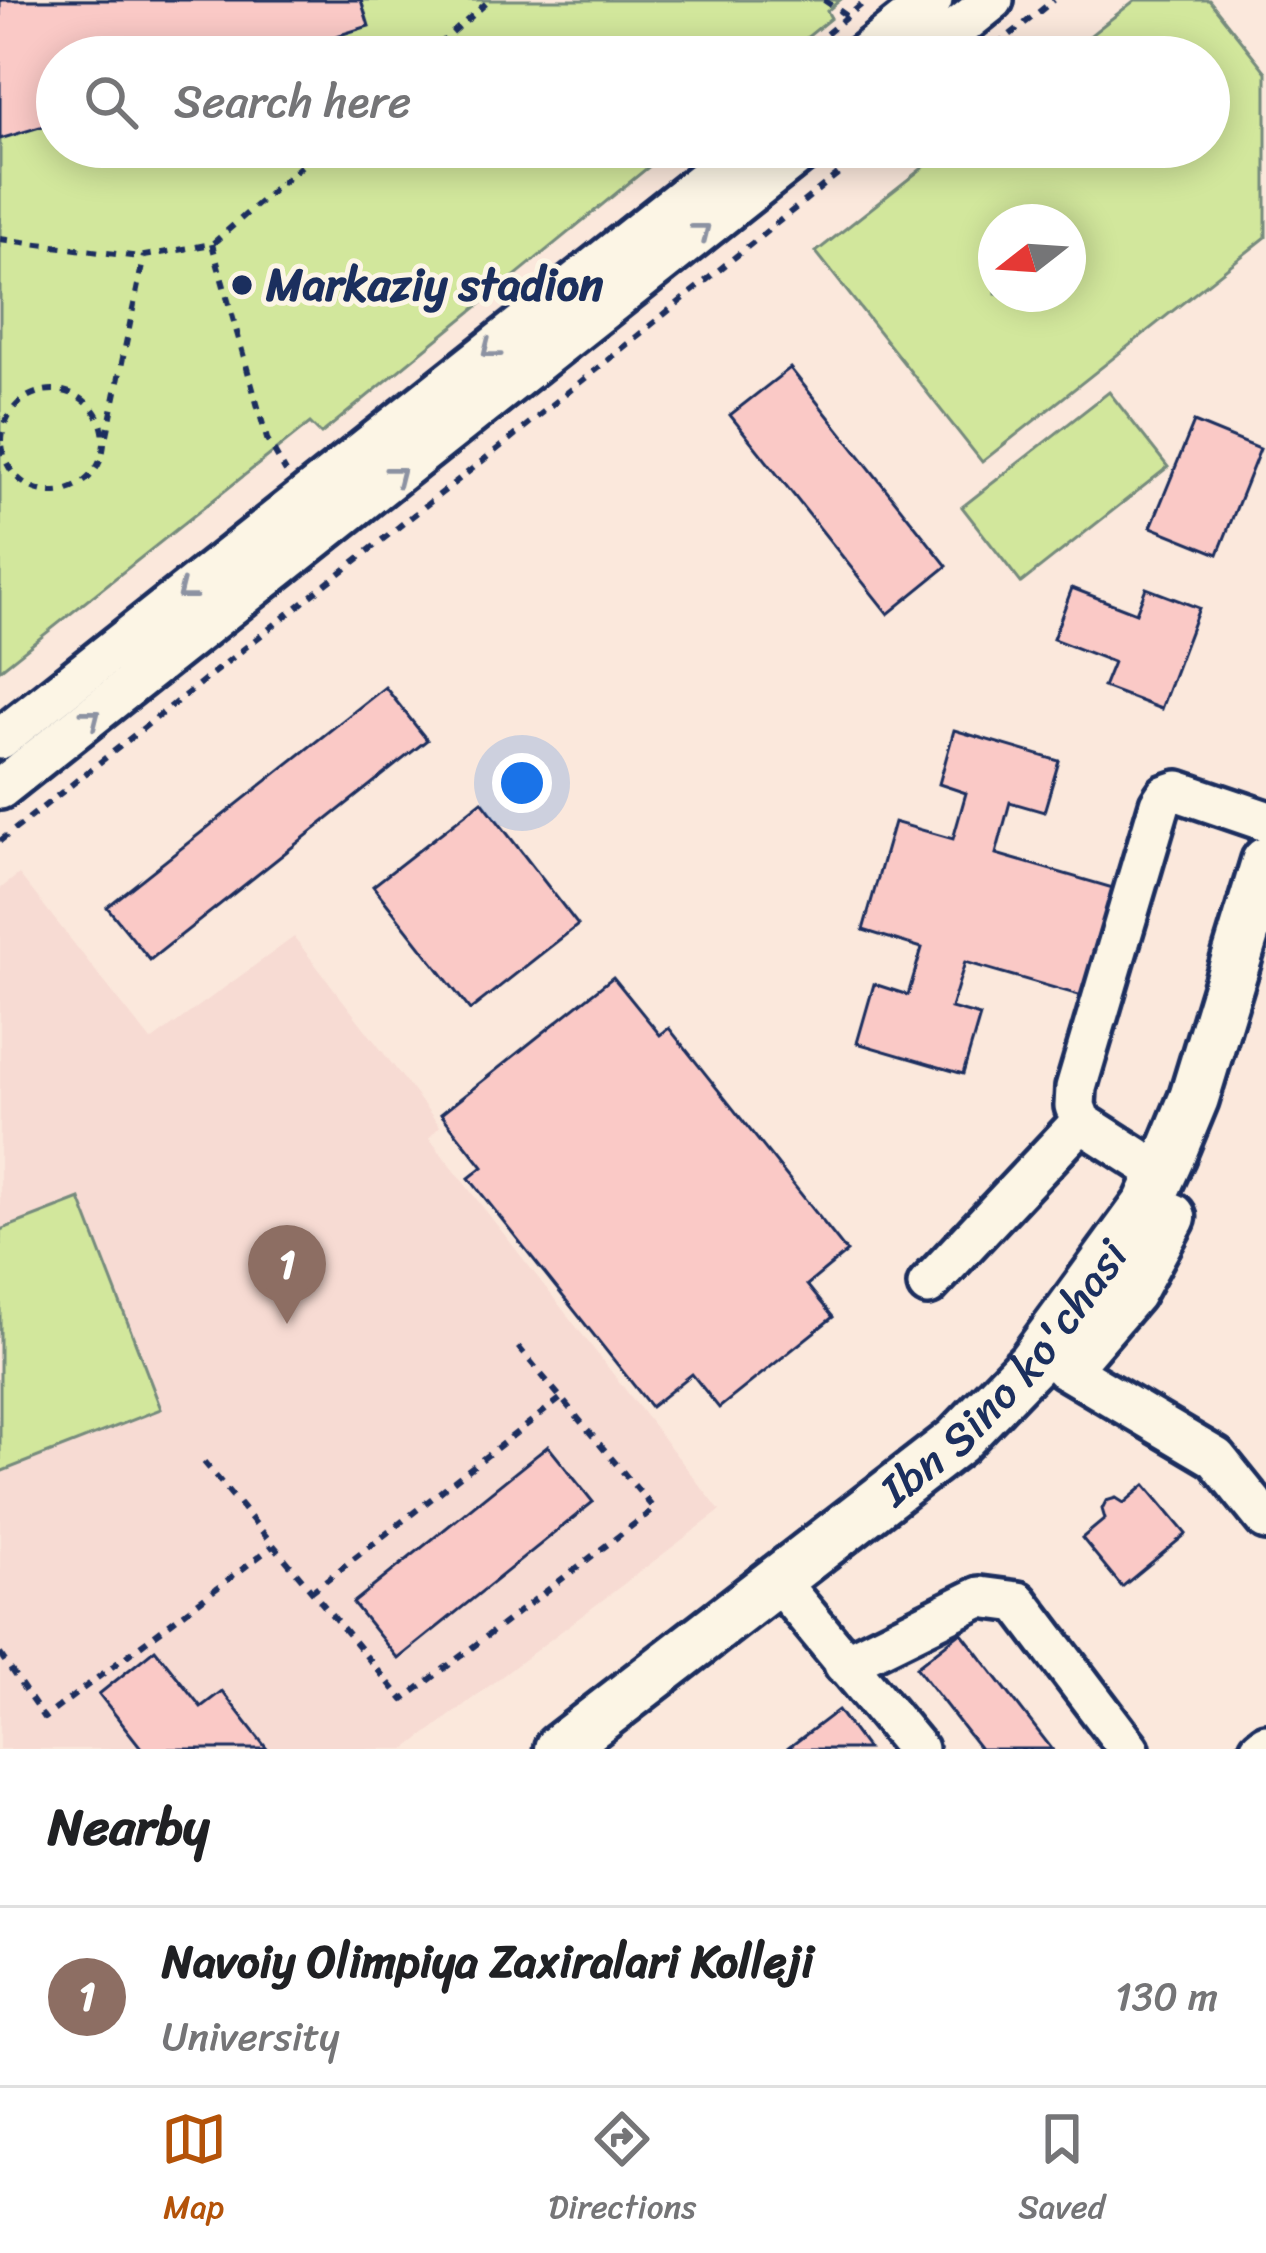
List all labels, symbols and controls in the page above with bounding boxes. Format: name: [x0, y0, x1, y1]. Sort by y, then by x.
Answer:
search box: [36, 36, 1230, 168]
text: Search here: [174, 62, 411, 142]
icon: search: [78, 69, 144, 135]
north arrow: [978, 204, 1086, 312]
one-way arrow: [689, 224, 711, 245]
place label: Markaziy stadion: [265, 245, 604, 325]
marker: Markaziy stadion: [229, 272, 255, 298]
one-way arrow: [482, 336, 504, 357]
one-way arrow: [384, 467, 406, 488]
one-way arrow: [176, 578, 198, 600]
one-way arrow: [78, 710, 100, 731]
your location: [492, 753, 552, 813]
street label: Ibn Sino ko'chasi: [860, 1221, 1151, 1529]
pin: 1: [248, 1225, 326, 1324]
text: Nearby: [48, 1782, 209, 1872]
text: Navoiy Olimpiya Zaxiralari Kolleji: [162, 1922, 814, 2002]
text: 1: [79, 1962, 95, 2031]
text: 130 m: [1115, 1962, 1218, 2031]
text: University: [162, 2002, 340, 2071]
tab: Map: [161, 2106, 227, 2236]
tab: Directions: [549, 2106, 696, 2236]
tab: Saved: [1018, 2106, 1105, 2236]

